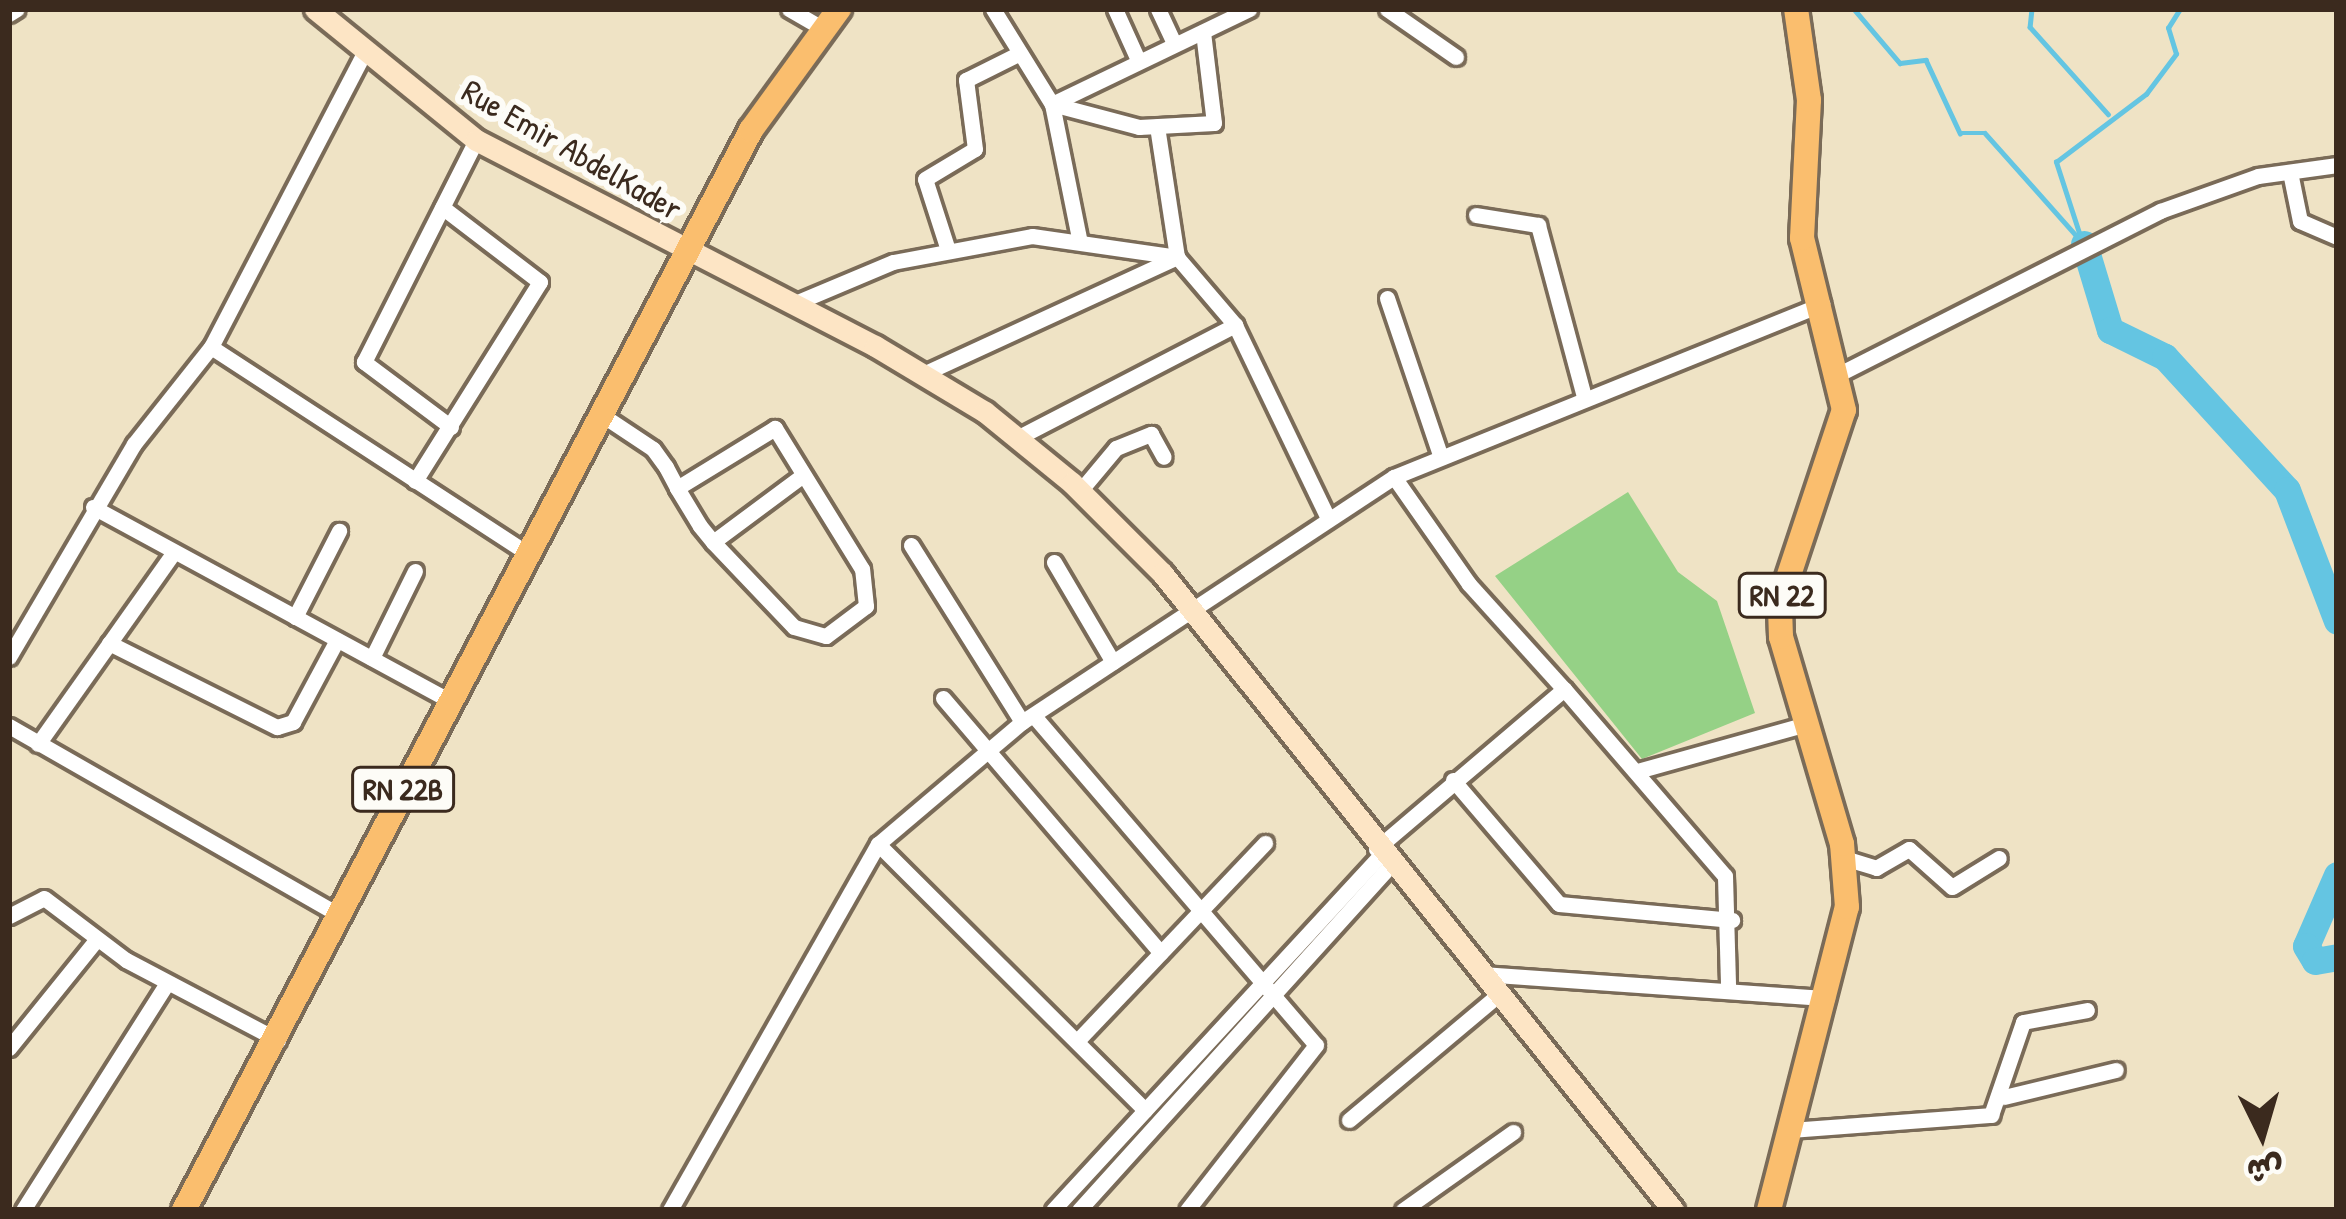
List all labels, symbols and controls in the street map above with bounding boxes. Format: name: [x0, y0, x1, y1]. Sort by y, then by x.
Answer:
street label: Rue Emir AbdelKader: [455, 71, 689, 229]
road number: RN 22: [1737, 571, 1827, 619]
road number: RN 22B: [349, 765, 457, 813]
north arrow: [2202, 1075, 2322, 1195]
text: ش: [2245, 1147, 2285, 1194]

